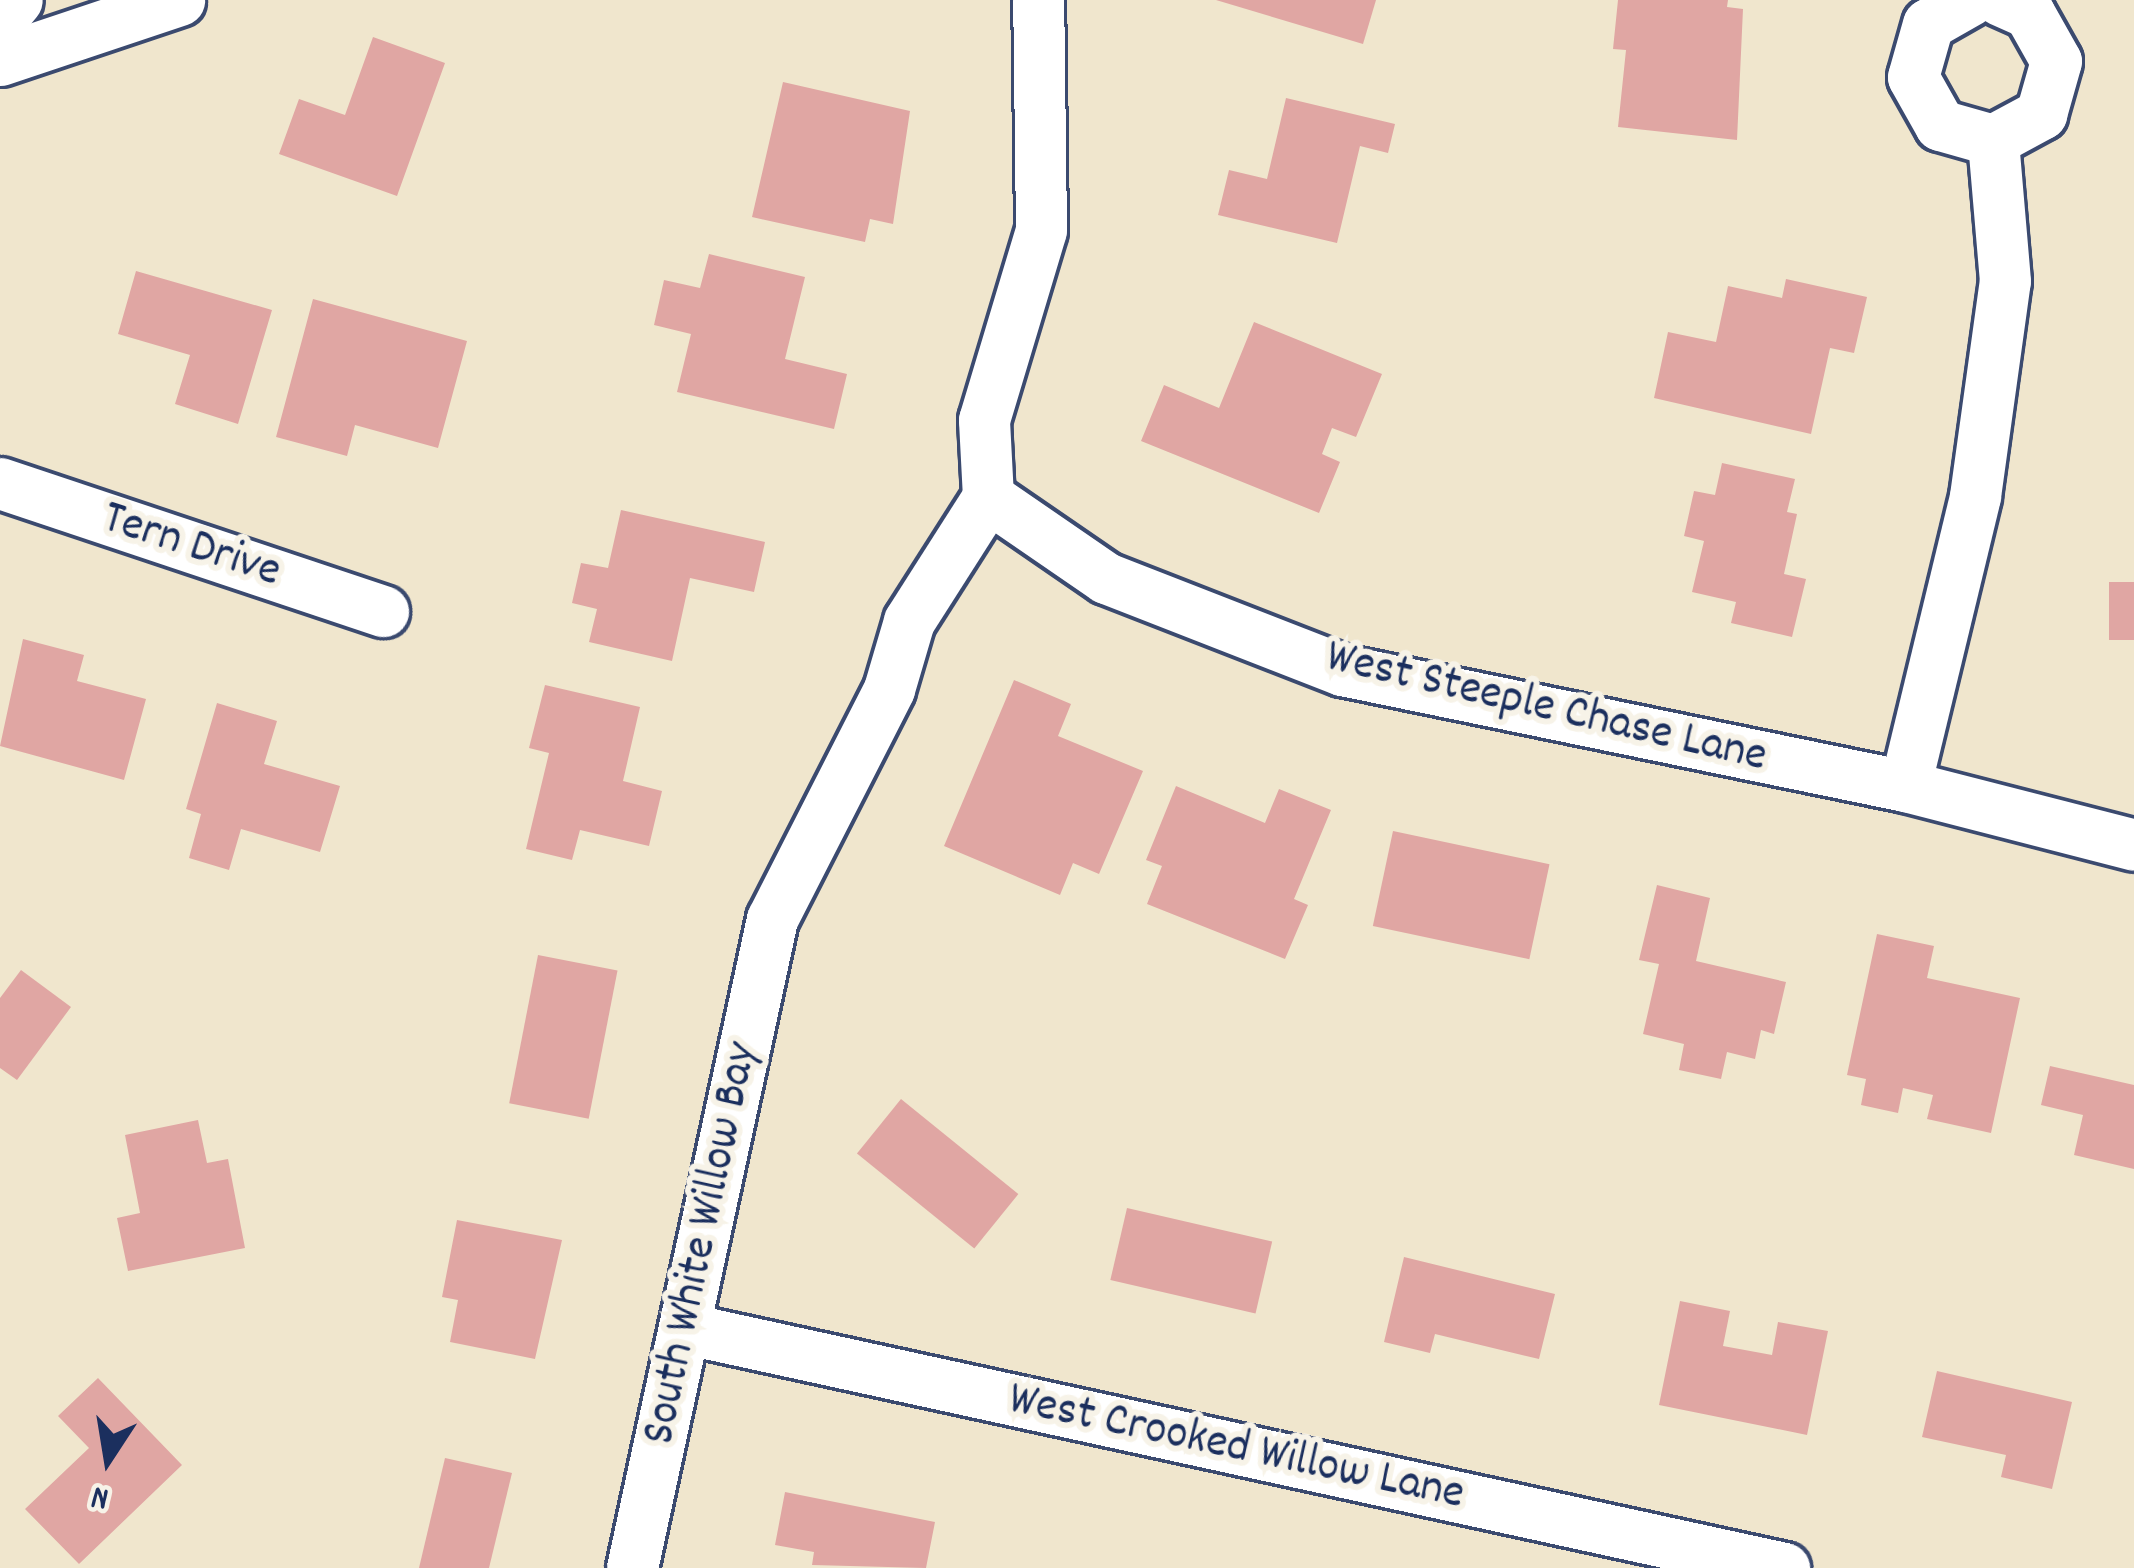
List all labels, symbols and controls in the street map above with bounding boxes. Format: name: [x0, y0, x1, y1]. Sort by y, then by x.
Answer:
street label: Tern Drive: [95, 491, 287, 603]
street label: West Steeple Chase Lane: [1320, 630, 1772, 788]
street label: South White Willow Bay: [632, 1038, 774, 1450]
street label: West Crooked Willow Lane: [1003, 1373, 1469, 1525]
north arrow: [48, 1400, 168, 1520]
text: N: [88, 1471, 113, 1520]

